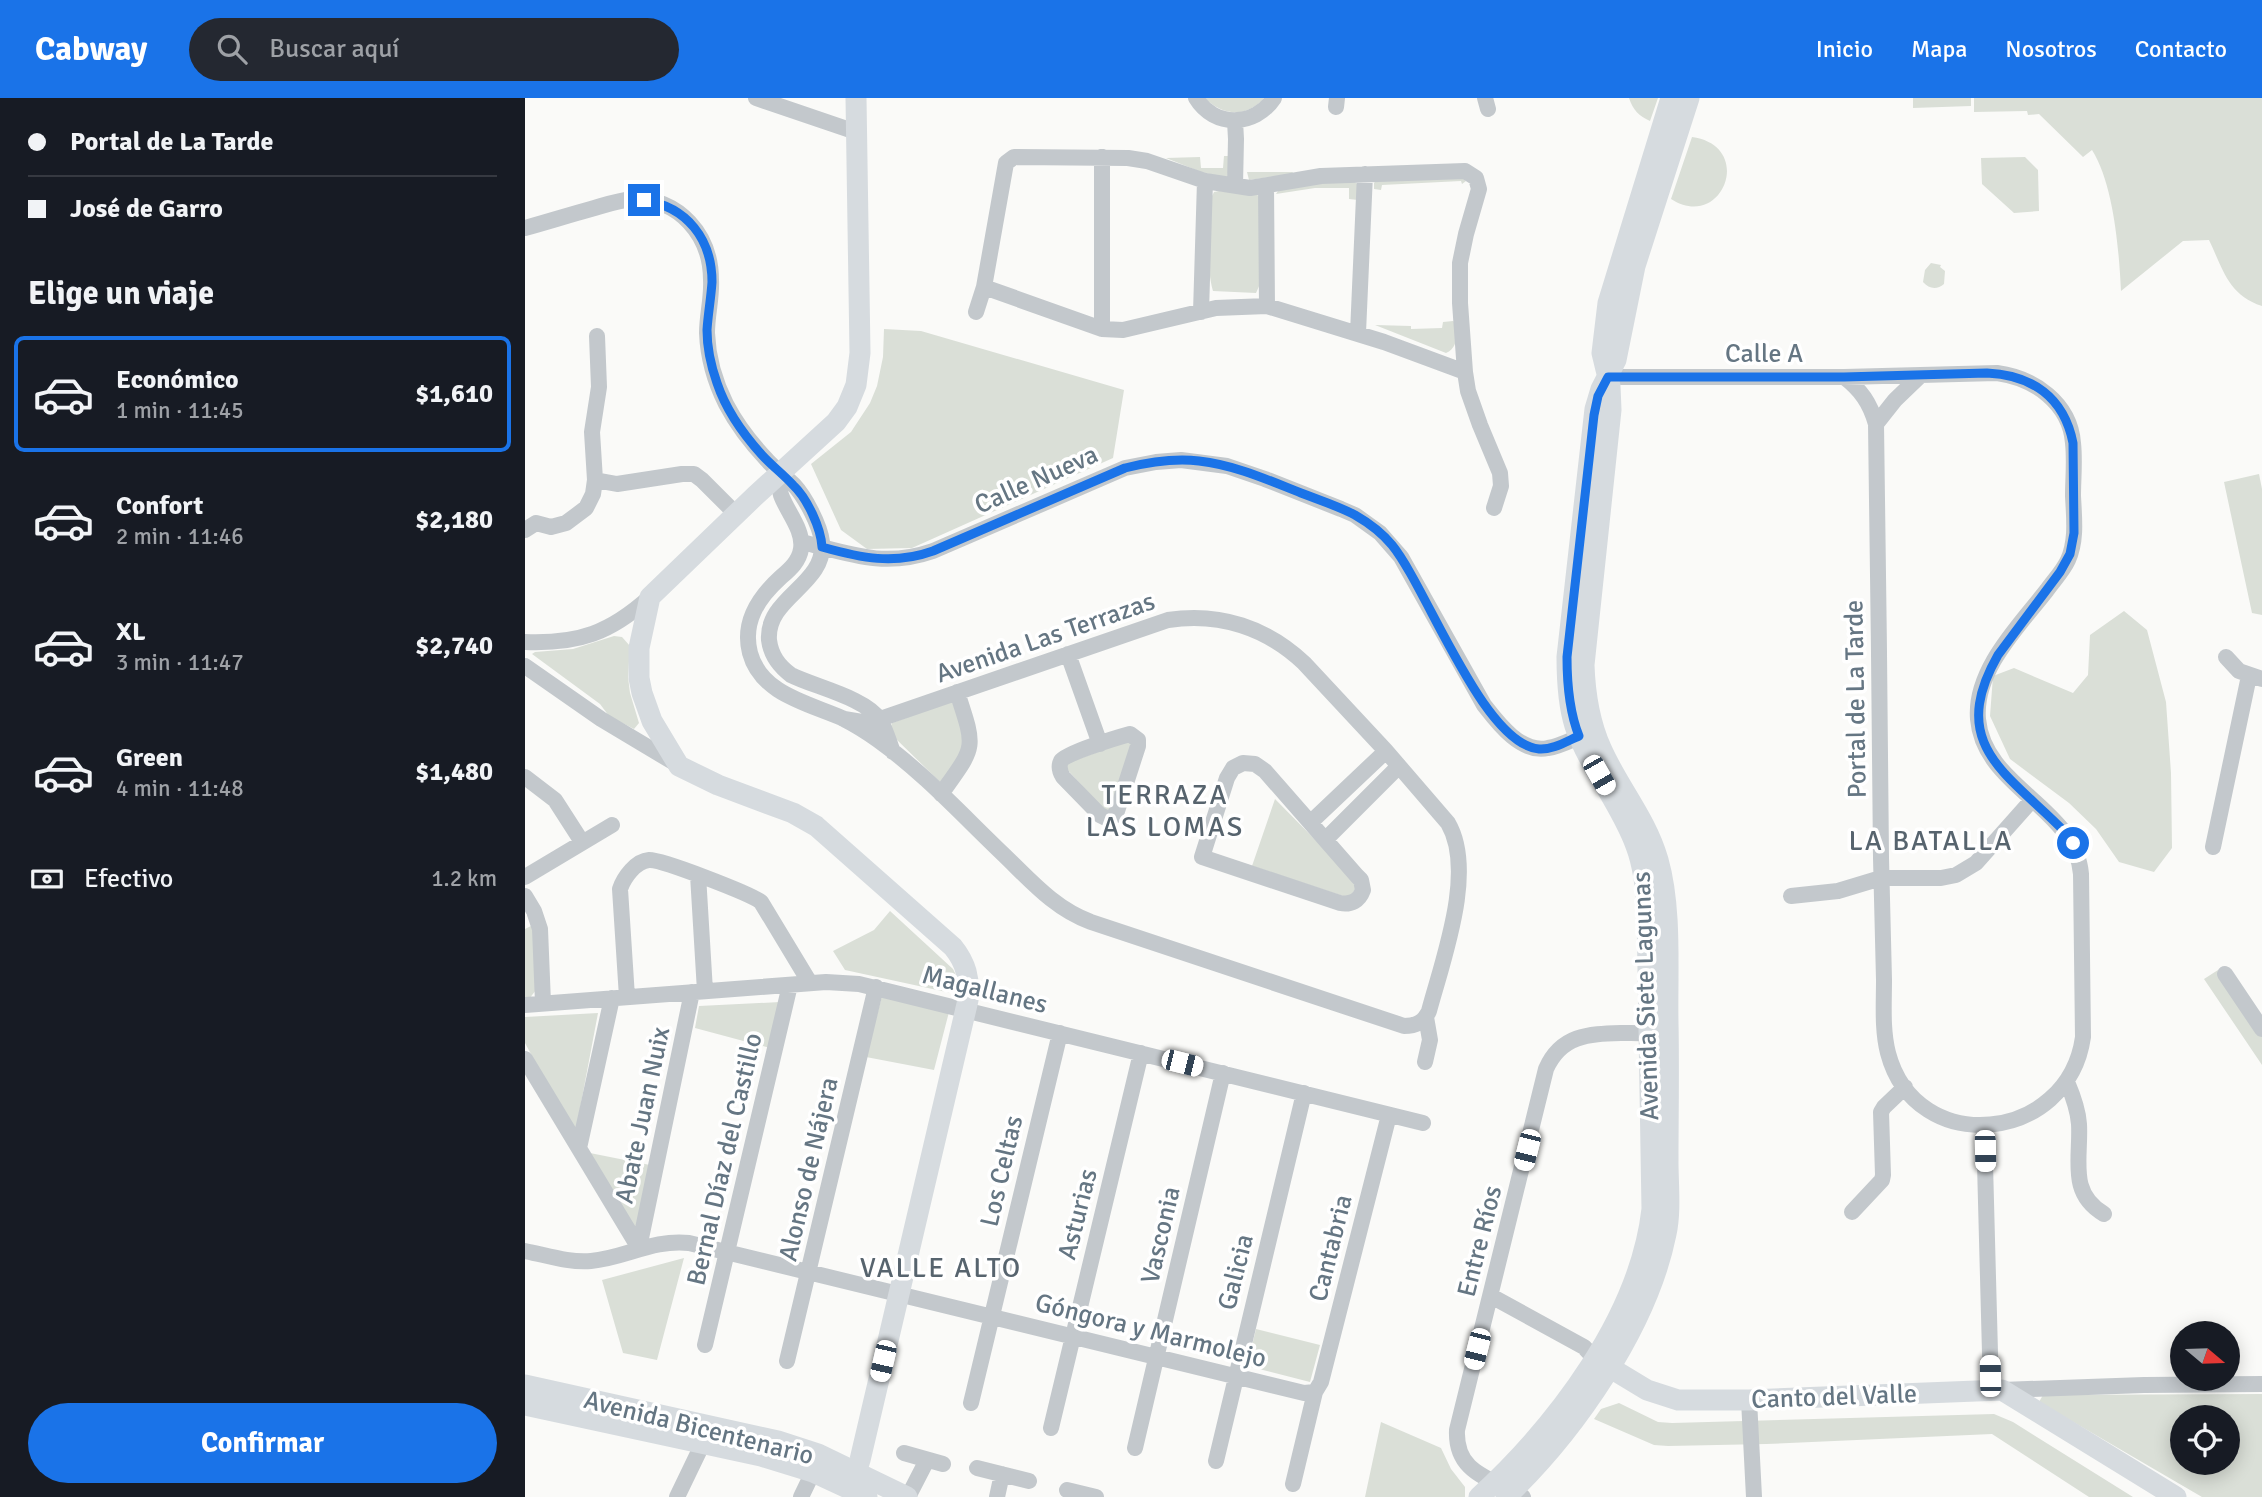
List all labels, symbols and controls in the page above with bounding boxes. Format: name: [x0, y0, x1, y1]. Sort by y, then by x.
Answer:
search box: [189, 18, 679, 81]
text: Cabway: [35, 29, 147, 70]
icon: search: [213, 30, 251, 68]
text: Buscar aquí: [269, 33, 399, 65]
text: Inicio: [1816, 34, 1873, 64]
text: Mapa: [1911, 34, 1967, 64]
text: Nosotros: [2005, 34, 2097, 64]
text: Contacto: [2135, 34, 2227, 64]
text: Portal de La Tarde: [70, 126, 274, 158]
route end: [628, 184, 660, 216]
text: José de Garro: [70, 193, 223, 225]
text: Elige un viaje: [28, 274, 214, 313]
street label: Calle A: [1725, 338, 1803, 370]
icon: car: [32, 363, 95, 426]
text: Económico: [116, 364, 239, 396]
text: $1,610: [415, 378, 493, 410]
text: 1 min · 11:45: [116, 396, 244, 425]
street label: Calle Nueva: [970, 439, 1103, 521]
icon: car: [32, 489, 95, 552]
text: Confort: [116, 490, 203, 522]
text: $2,180: [415, 504, 493, 536]
text: 2 min · 11:46: [116, 522, 244, 551]
street label: Avenida Las Terrazas: [932, 585, 1159, 690]
street label: Portal de La Tarde: [1838, 600, 1874, 798]
icon: car: [32, 615, 95, 678]
text: XL: [116, 616, 146, 648]
text: $2,740: [415, 630, 493, 662]
text: 3 min · 11:47: [116, 648, 244, 677]
icon: car: [32, 741, 95, 804]
text: Green: [116, 742, 183, 774]
car: [1580, 752, 1619, 798]
text: $1,480: [415, 756, 493, 788]
text: 4 min · 11:48: [116, 774, 244, 803]
district label: TERRAZA LAS LOMAS: [1086, 778, 1244, 844]
district label: LA BATALLA: [1849, 824, 2013, 858]
route start: [2057, 827, 2089, 859]
icon: cash: [28, 860, 66, 898]
text: Efectivo: [84, 863, 173, 895]
text: 1.2 km: [431, 864, 497, 893]
street label: Avenida Siete Lagunas: [1626, 871, 1666, 1121]
street label: Magallanes: [919, 959, 1051, 1021]
street label: Abate Juan Nuix: [609, 1024, 677, 1206]
street label: Bernal Díaz del Castillo: [680, 1030, 770, 1289]
car: [1160, 1048, 1205, 1078]
street label: Alonso de Nájera: [772, 1074, 846, 1264]
street label: Los Celtas: [974, 1113, 1030, 1230]
car: [1512, 1127, 1543, 1173]
car: [1975, 1130, 1996, 1172]
street label: Asturias: [1051, 1166, 1105, 1263]
street label: Entre Ríos: [1451, 1182, 1509, 1300]
street label: Vasconia: [1134, 1184, 1188, 1287]
street label: Cantabria: [1302, 1191, 1360, 1305]
street label: Galicia: [1211, 1231, 1261, 1314]
district label: VALLE ALTO: [860, 1251, 1022, 1285]
street label: Góngora y Marmolejo: [1032, 1287, 1270, 1375]
north arrow: [2170, 1321, 2240, 1391]
map controls: [2170, 1321, 2240, 1475]
car: [1462, 1326, 1493, 1372]
car: [869, 1338, 898, 1384]
car: [1980, 1355, 2001, 1397]
street label: Canto del Valle: [1751, 1378, 1918, 1416]
street label: Avenida Bicentenario: [580, 1384, 817, 1472]
button: Confirmar: [28, 1403, 497, 1483]
button: locate: [2170, 1405, 2240, 1475]

